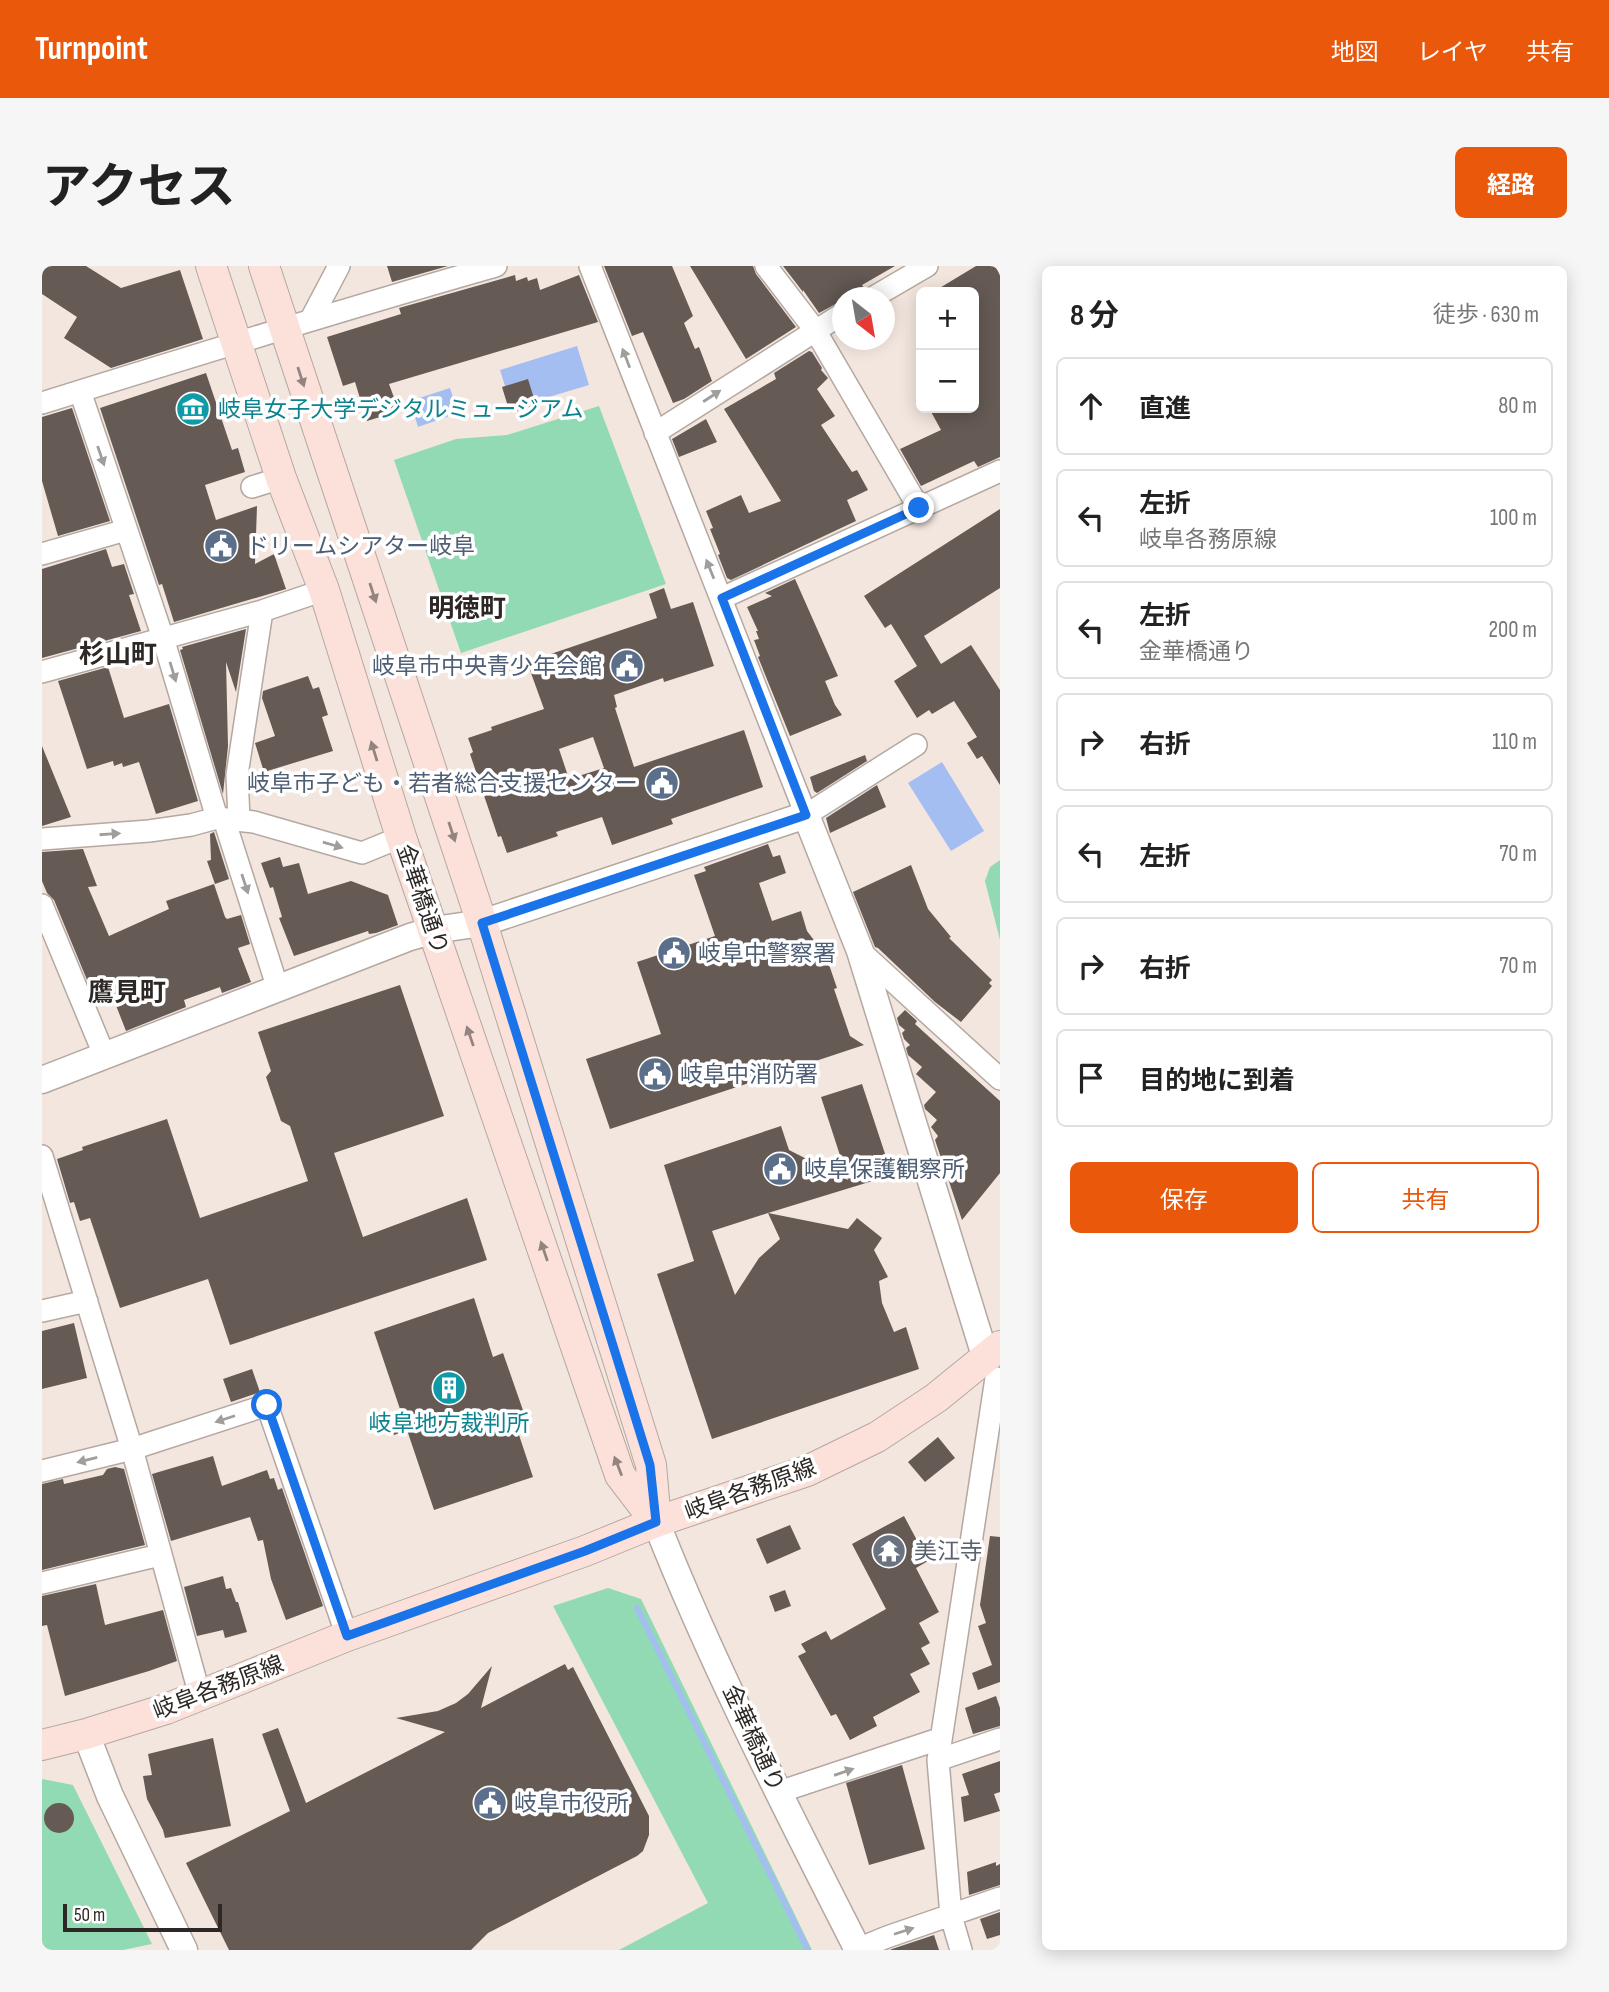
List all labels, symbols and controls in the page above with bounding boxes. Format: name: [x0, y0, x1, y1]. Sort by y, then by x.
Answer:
text: Turnpoint: [35, 29, 148, 69]
text: 地図: [1331, 38, 1379, 67]
text: レイヤ: [1417, 38, 1488, 67]
text: 共有: [1526, 38, 1574, 67]
button: 経路: [1455, 147, 1567, 218]
text: アクセス: [42, 159, 236, 218]
north arrow: [832, 287, 895, 350]
map controls: [916, 287, 979, 413]
button: +: [916, 287, 979, 350]
text: 8 分: [1070, 298, 1119, 334]
text: 徒歩 · 630 m: [1433, 301, 1539, 329]
one-way arrow: [620, 347, 631, 368]
button: −: [916, 350, 979, 413]
one-way arrow: [297, 367, 307, 388]
icon: ahead: [1072, 387, 1110, 425]
museum icon: 岐阜女子大学デジタルミュージアム: [174, 390, 212, 428]
one-way arrow: [703, 390, 722, 403]
text: 80 m: [1498, 392, 1537, 420]
text: 直進: [1139, 394, 1191, 425]
place label: 岐阜女子大学デジタルミュージアム: [218, 396, 583, 424]
one-way arrow: [96, 445, 107, 466]
text: 左折: [1139, 489, 1191, 520]
route end: [903, 492, 934, 523]
icon: left: [1072, 499, 1110, 537]
text: 100 m: [1490, 504, 1537, 532]
text: 岐阜各務原線: [1139, 526, 1277, 554]
public building icon: ドリームシアター岐阜: [202, 527, 240, 565]
place label: ドリームシアター岐阜: [246, 533, 475, 561]
one-way arrow: [704, 559, 716, 579]
one-way arrow: [368, 583, 379, 604]
district label: 明徳町: [428, 594, 506, 625]
text: 左折: [1139, 601, 1191, 632]
icon: left: [1072, 611, 1110, 649]
text: 200 m: [1489, 616, 1537, 644]
text: 金華橋通り: [1139, 638, 1254, 666]
district label: 杉山町: [79, 640, 157, 671]
public building icon: 岐阜市中央青少年会館: [608, 647, 646, 685]
place label: 岐阜市中央青少年会館: [372, 653, 602, 681]
one-way arrow: [169, 661, 179, 682]
icon: right: [1072, 723, 1110, 761]
text: 110 m: [1492, 728, 1537, 756]
text: 右折: [1139, 730, 1191, 761]
one-way arrow: [369, 740, 379, 761]
public building icon: 岐阜市子ども・若者総合支援センター: [643, 764, 681, 802]
place label: 岐阜市子ども・若者総合支援センター: [247, 770, 638, 798]
one-way arrow: [448, 822, 458, 843]
one-way arrow: [99, 828, 121, 839]
icon: left: [1072, 835, 1110, 873]
one-way arrow: [322, 840, 343, 850]
street label: 金華橋通り: [390, 840, 454, 958]
text: 70 m: [1499, 840, 1537, 868]
text: 左折: [1139, 842, 1191, 873]
one-way arrow: [240, 873, 250, 894]
public building icon: 岐阜中警察署: [655, 934, 693, 972]
place label: 岐阜中警察署: [698, 940, 836, 968]
icon: right: [1072, 947, 1110, 985]
text: 70 m: [1499, 952, 1537, 980]
text: 右折: [1139, 954, 1191, 985]
district label: 鷹見町: [88, 978, 166, 1009]
one-way arrow: [465, 1025, 475, 1046]
public building icon: 岐阜中消防署: [636, 1055, 674, 1093]
icon: arrive: [1072, 1059, 1110, 1097]
place label: 岐阜中消防署: [680, 1061, 818, 1089]
text: 目的地に到着: [1139, 1066, 1295, 1097]
public building icon: 岐阜保護観察所: [761, 1150, 799, 1188]
place label: 岐阜保護観察所: [804, 1156, 965, 1184]
button: 保存: [1070, 1162, 1298, 1233]
button: 共有: [1312, 1162, 1539, 1233]
one-way arrow: [538, 1241, 549, 1262]
building icon: 岐阜地方裁判所: [430, 1369, 468, 1407]
route start: [251, 1389, 282, 1420]
place label: 岐阜地方裁判所: [369, 1410, 530, 1438]
one-way arrow: [214, 1414, 235, 1425]
street label: 岐阜各務原線: [681, 1453, 820, 1527]
one-way arrow: [76, 1455, 98, 1466]
one-way arrow: [612, 1456, 623, 1477]
temple icon: 美江寺: [870, 1532, 908, 1570]
place label: 美江寺: [914, 1538, 983, 1566]
street label: 岐阜各務原線: [149, 1650, 288, 1726]
street label: 金華橋通り: [716, 1680, 790, 1796]
one-way arrow: [834, 1766, 855, 1777]
public building icon: 岐阜市役所: [471, 1784, 509, 1822]
place label: 岐阜市役所: [514, 1790, 629, 1818]
scale bar: [63, 1901, 222, 1933]
text: 50 m: [74, 1904, 105, 1927]
one-way arrow: [894, 1925, 915, 1936]

